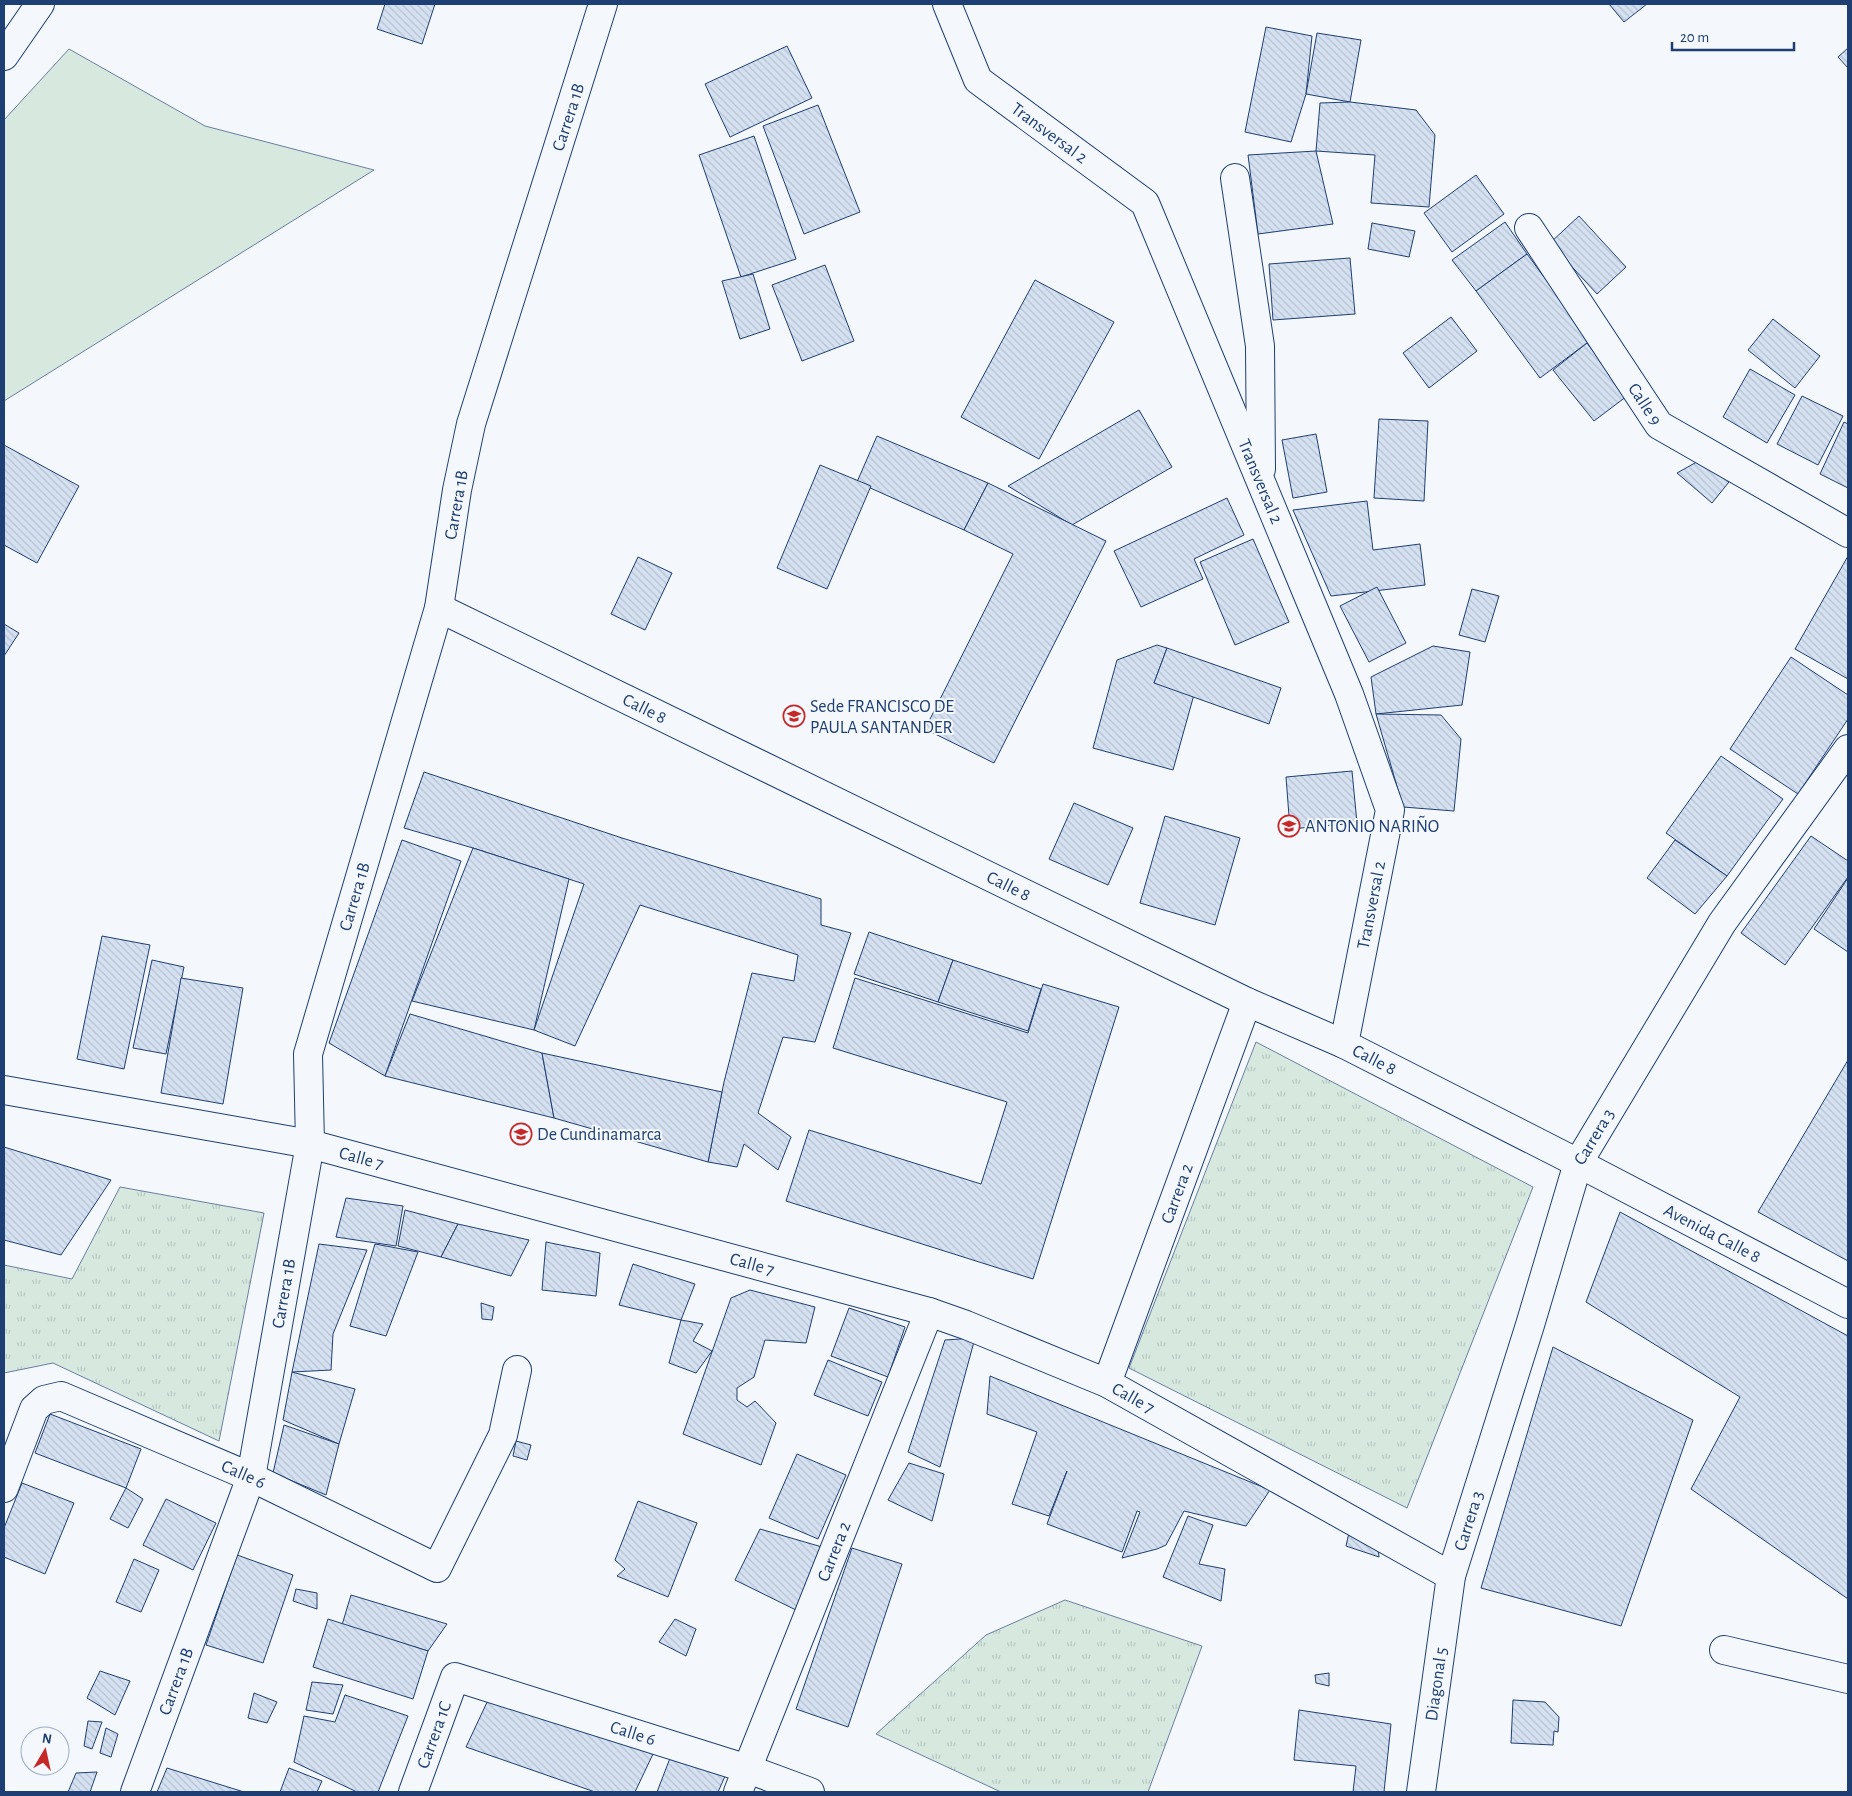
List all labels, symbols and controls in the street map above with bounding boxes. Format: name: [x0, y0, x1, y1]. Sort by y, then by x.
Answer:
scale bar: [1672, 20, 1794, 52]
text: 20 m: [1680, 30, 1709, 45]
street label: Carrera 1B: [550, 81, 588, 153]
street label: Transversal 2: [1008, 100, 1090, 167]
street label: Calle 9: [1624, 380, 1665, 429]
street label: Transversal 2: [1234, 437, 1285, 527]
street label: Carrera 1B: [442, 469, 472, 541]
street label: Calle 8: [619, 691, 669, 727]
place label: Sede FRANCISCO DE PAULA SANTANDER: [810, 698, 954, 737]
school or university icon: Sede FRANCISCO DE PAULA SANTANDER: [782, 704, 806, 728]
school or university icon: ANTONIO NARIÑO: [1277, 814, 1301, 838]
place label: ANTONIO NARIÑO: [1305, 815, 1439, 836]
street label: Transversal 2: [1355, 860, 1389, 951]
street label: Carrera 1B: [337, 861, 374, 933]
street label: Calle 8: [984, 868, 1033, 905]
street label: Calle 8: [1349, 1042, 1399, 1079]
street label: Carrera 3: [1571, 1106, 1618, 1168]
school or university icon: De Cundinamarca: [509, 1122, 533, 1146]
place label: De Cundinamarca: [537, 1126, 662, 1144]
street label: Calle 7: [337, 1144, 385, 1174]
street label: Carrera 2: [1158, 1161, 1197, 1226]
street label: Avenida Calle 8: [1661, 1202, 1763, 1267]
street label: Calle 7: [728, 1250, 776, 1280]
street label: Carrera 1B: [269, 1258, 299, 1330]
street label: Calle 7: [1109, 1380, 1157, 1418]
street label: Calle 6: [218, 1457, 268, 1493]
street label: Carrera 3: [1451, 1489, 1487, 1553]
street label: Carrera 2: [815, 1519, 855, 1584]
street label: Carrera 1B: [156, 1646, 197, 1718]
street label: Diagonal 5: [1423, 1646, 1451, 1722]
street label: Carrera 1C: [414, 1699, 455, 1771]
street label: Calle 6: [608, 1718, 658, 1749]
north arrow: [20, 1726, 70, 1776]
text: N: [41, 1731, 53, 1747]

